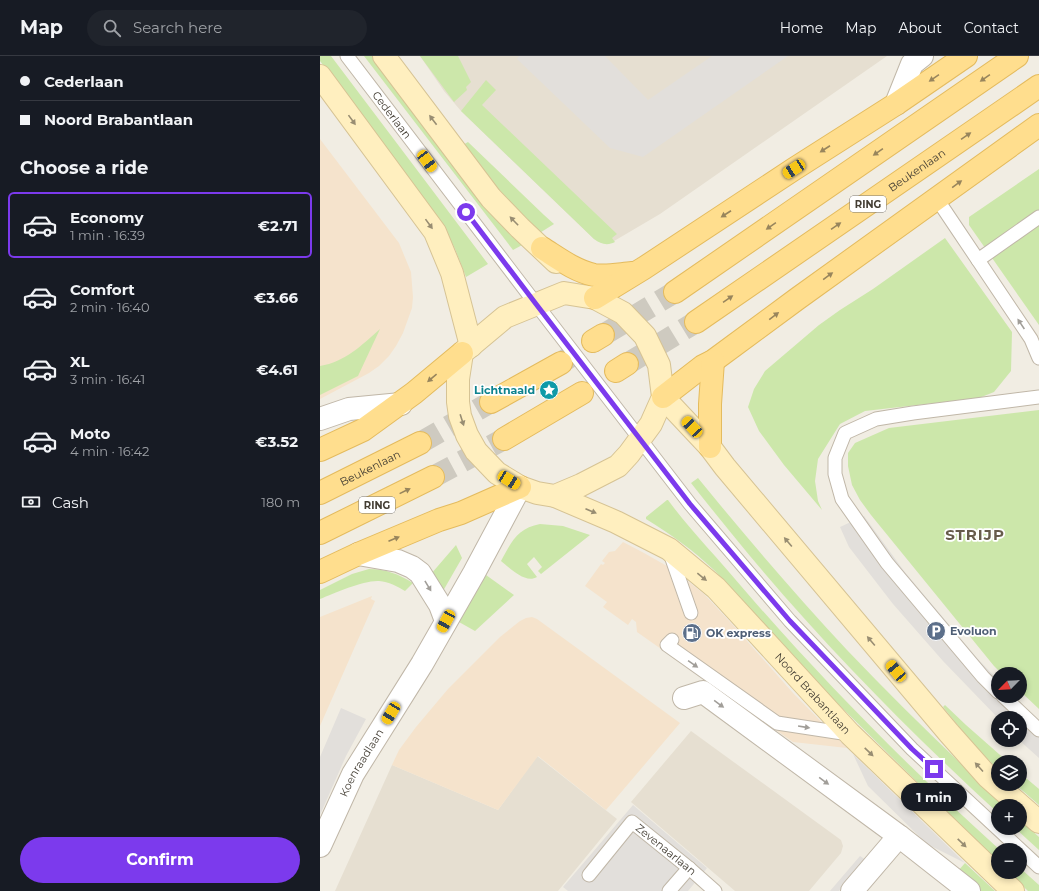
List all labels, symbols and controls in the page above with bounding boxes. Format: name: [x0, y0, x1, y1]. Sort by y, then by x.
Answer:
search box: [87, 10, 367, 46]
text: Map: [20, 16, 63, 39]
icon: search: [101, 17, 123, 39]
text: Search here: [133, 18, 222, 37]
text: Home: [780, 19, 823, 37]
text: Map: [845, 19, 876, 37]
text: About: [898, 19, 942, 37]
text: Contact: [964, 19, 1019, 37]
text: Cederlaan: [44, 72, 124, 91]
one-way arrow: [929, 74, 939, 82]
one-way arrow: [980, 74, 990, 82]
street label: Cederlaan: [369, 88, 414, 141]
text: Noord Brabantlaan: [44, 110, 193, 129]
one-way arrow: [348, 114, 356, 125]
one-way arrow: [428, 114, 437, 125]
one-way arrow: [960, 133, 972, 140]
one-way arrow: [820, 145, 830, 153]
street label: Beukenlaan: [886, 146, 948, 195]
car: [415, 148, 439, 174]
one-way arrow: [873, 148, 883, 156]
text: Choose a ride: [20, 157, 148, 179]
car: [781, 157, 807, 181]
one-way arrow: [951, 180, 962, 188]
road number: RING: [850, 196, 886, 212]
route start: [457, 203, 475, 221]
icon: car: [22, 207, 58, 243]
text: Economy: [70, 208, 143, 227]
one-way arrow: [721, 210, 731, 218]
text: €2.71: [258, 216, 298, 235]
one-way arrow: [509, 216, 519, 226]
one-way arrow: [425, 219, 434, 230]
one-way arrow: [766, 222, 776, 230]
one-way arrow: [830, 222, 841, 230]
text: 1 min · 16:39: [70, 227, 145, 243]
one-way arrow: [823, 272, 834, 281]
icon: car: [22, 279, 58, 315]
text: Comfort: [70, 280, 135, 299]
text: €3.66: [254, 288, 298, 307]
one-way arrow: [723, 296, 734, 303]
text: 2 min · 16:40: [70, 299, 150, 315]
one-way arrow: [768, 312, 779, 320]
one-way arrow: [1017, 319, 1025, 329]
icon: car: [22, 351, 58, 387]
text: XL: [70, 352, 89, 371]
text: €4.61: [256, 360, 298, 379]
text: 3 min · 16:41: [70, 371, 145, 387]
one-way arrow: [427, 374, 438, 383]
place icon: Lichtnaald: [538, 379, 560, 401]
place label: Lichtnaald: [474, 383, 535, 397]
one-way arrow: [459, 414, 465, 426]
car: [679, 414, 705, 440]
icon: car: [22, 423, 58, 459]
text: Moto: [70, 424, 110, 443]
text: €3.52: [255, 432, 298, 451]
text: 4 min · 16:42: [70, 443, 149, 459]
street label: Beukenlaan: [337, 447, 403, 489]
car: [496, 469, 522, 491]
one-way arrow: [399, 488, 411, 494]
icon: cash: [20, 491, 42, 513]
text: Cash: [52, 493, 89, 512]
text: 180 m: [261, 494, 300, 510]
road number: RING: [359, 497, 395, 513]
one-way arrow: [586, 508, 597, 514]
district label: STRIJP: [945, 525, 1005, 544]
one-way arrow: [388, 536, 400, 542]
one-way arrow: [783, 536, 792, 547]
one-way arrow: [697, 572, 708, 581]
one-way arrow: [425, 580, 432, 592]
car: [435, 608, 457, 634]
parking icon: Evoluon: [925, 620, 947, 642]
fuel station icon: OK express: [681, 622, 703, 644]
place label: Evoluon: [950, 624, 997, 638]
place label: OK express: [706, 626, 771, 640]
one-way arrow: [867, 636, 876, 646]
street label: Noord Brabantlaan: [772, 650, 854, 737]
car: [884, 658, 908, 684]
one-way arrow: [688, 660, 699, 668]
north arrow: [991, 667, 1027, 703]
map controls: [991, 667, 1027, 879]
car: [380, 700, 402, 726]
one-way arrow: [713, 700, 724, 708]
button: locate: [991, 711, 1027, 747]
one-way arrow: [798, 724, 811, 730]
street label: Koenraadlaan: [336, 726, 387, 799]
one-way arrow: [864, 747, 874, 757]
button: layers: [991, 755, 1027, 791]
route end: [925, 760, 943, 778]
one-way arrow: [975, 762, 984, 773]
one-way arrow: [818, 777, 829, 785]
callout: 1 min: [901, 783, 967, 811]
text: 1 min: [916, 789, 952, 805]
button: +: [991, 799, 1027, 835]
street label: Zevenaarlaan: [633, 821, 699, 878]
button: Confirm: [20, 837, 300, 883]
one-way arrow: [957, 838, 967, 847]
button: −: [991, 843, 1027, 879]

